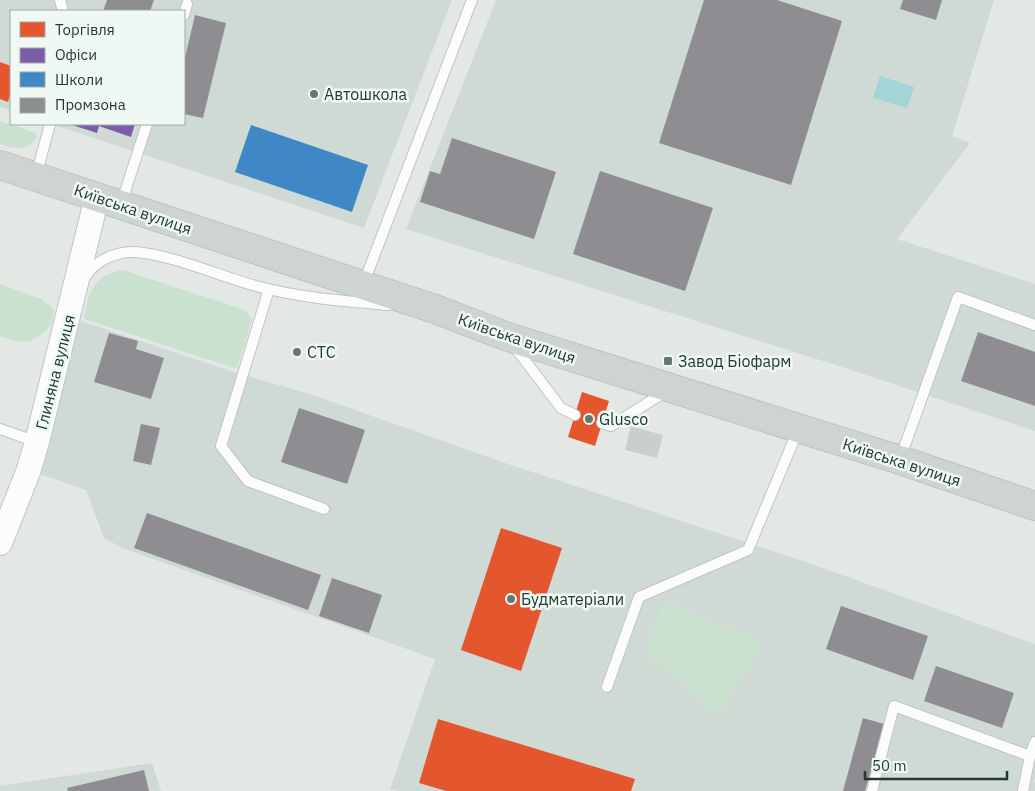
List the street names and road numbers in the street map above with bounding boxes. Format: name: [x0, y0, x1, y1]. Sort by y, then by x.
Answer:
street label: Київська вулиця: [71, 179, 195, 239]
street label: Київська вулиця: [455, 308, 579, 368]
street label: Глиняна вулиця: [31, 312, 79, 432]
street label: Київська вулиця: [840, 433, 964, 491]

